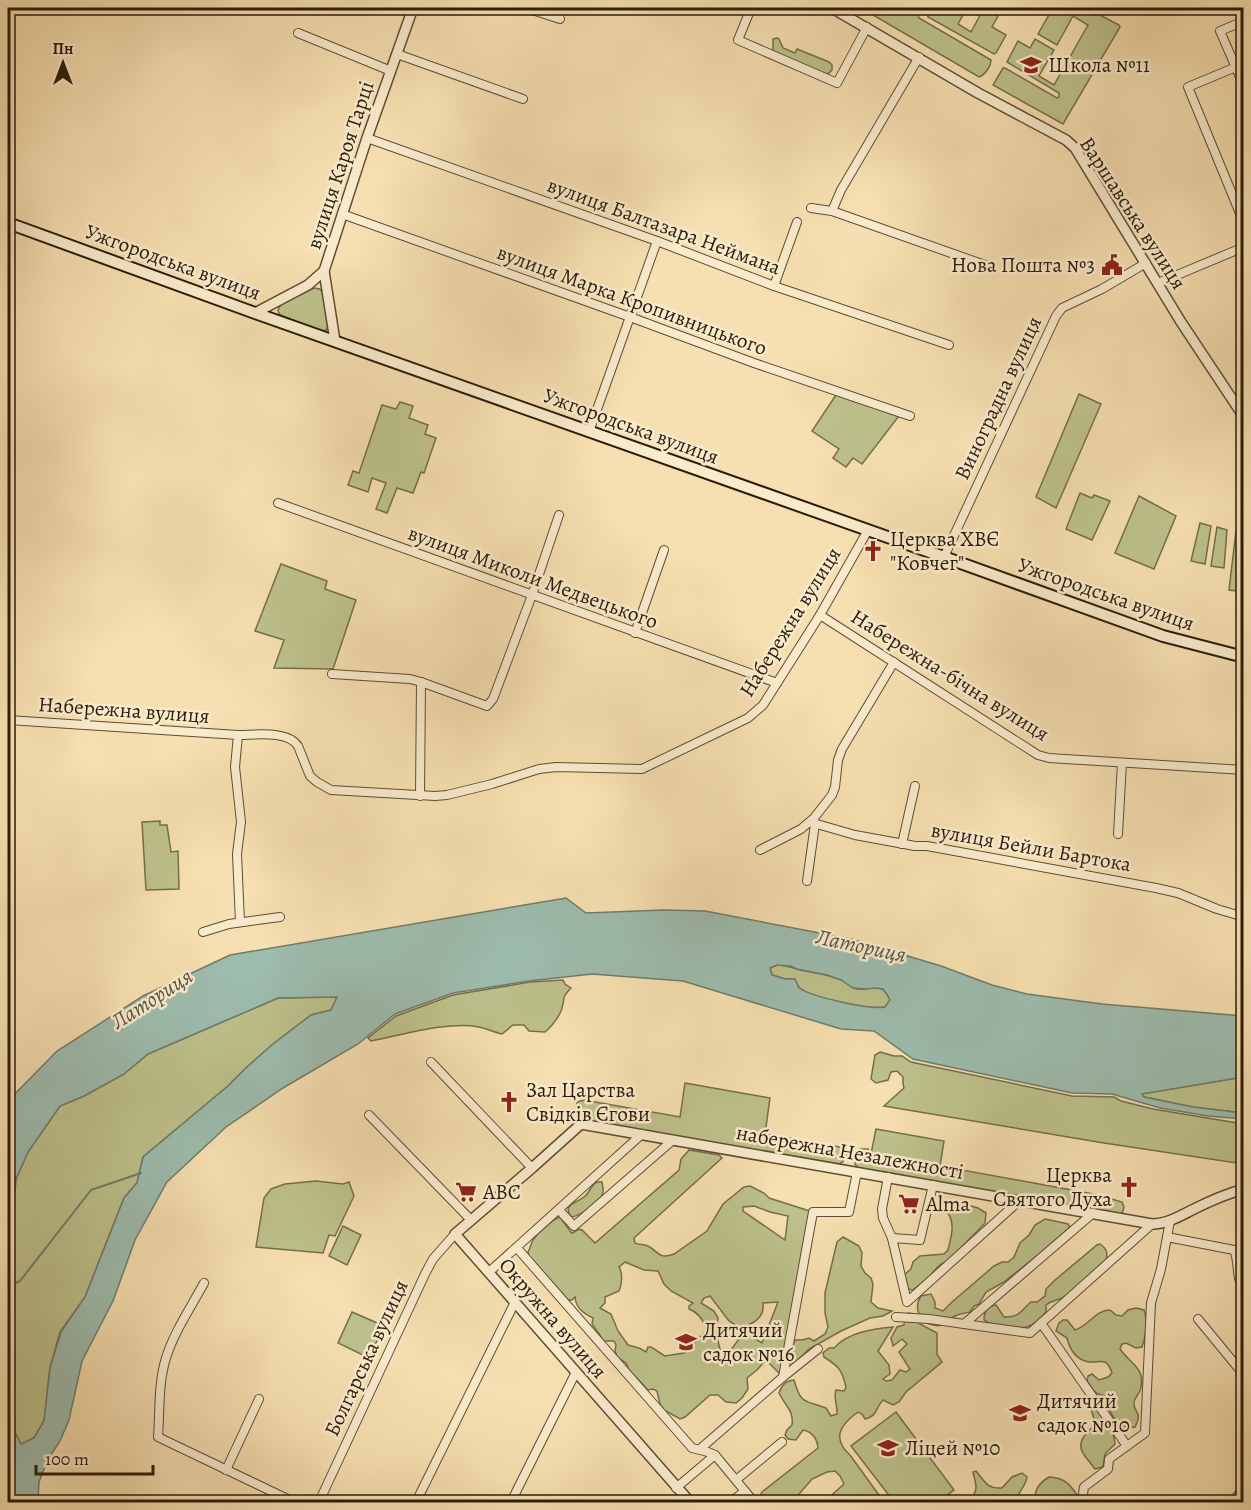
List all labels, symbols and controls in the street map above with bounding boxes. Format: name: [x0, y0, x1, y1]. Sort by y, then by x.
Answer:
north arrow: [33, 33, 93, 93]
text: Пн: [53, 38, 73, 60]
place label: Школа №11: [1048, 51, 1150, 79]
school or university icon: Школа №11: [1019, 53, 1043, 77]
street label: вулиця Кароя Тарці: [300, 77, 380, 253]
street label: Варшавська вулиця: [1073, 131, 1193, 295]
street label: вулиця Балтазара Неймана: [543, 171, 785, 281]
street label: Ужгородська вулиця: [81, 217, 265, 307]
street label: вулиця Марка Кропивницького: [493, 238, 771, 362]
place label: Нова Пошта №3: [951, 251, 1095, 279]
public building icon: Нова Пошта №3: [1100, 253, 1124, 277]
street label: Виноградна вулиця: [948, 312, 1048, 484]
street label: Ужгородська вулиця: [539, 381, 723, 471]
street label: вулиця Миколи Медвецького: [404, 519, 662, 635]
place label: Церква ХВЄ "Ковчег": [890, 525, 1000, 577]
church icon: Церква ХВЄ "Ковчег": [861, 539, 885, 563]
street label: Набережна вулиця: [733, 542, 847, 702]
street label: Ужгородська вулиця: [1014, 551, 1198, 637]
street label: Набережна-бічна вулиця: [846, 603, 1054, 747]
street label: Набережна вулиця: [37, 690, 211, 730]
street label: вулиця Бейли Бартока: [929, 816, 1134, 878]
water label: Латориця: [812, 922, 909, 970]
water label: Латориця: [105, 961, 199, 1037]
place label: Зал Царства Свідків Єгови: [526, 1076, 650, 1128]
church icon: Зал Царства Свідків Єгови: [497, 1090, 521, 1114]
street label: набережна Незалежності: [734, 1118, 966, 1186]
place label: Церква Святого Духа: [993, 1161, 1112, 1213]
church icon: Церква Святого Духа: [1117, 1175, 1141, 1199]
place label: ABC: [482, 1178, 521, 1206]
supermarket icon: ABC: [454, 1180, 478, 1204]
place label: Alma: [925, 1190, 970, 1218]
supermarket icon: Alma: [897, 1192, 921, 1216]
street label: Окружна вулиця: [493, 1252, 613, 1384]
street label: Болгарська вулиця: [317, 1275, 415, 1441]
place label: Дитячий садок №16: [703, 1316, 795, 1368]
school or university icon: Дитячий садок №16: [674, 1330, 698, 1354]
place label: Дитячий садок №10: [1037, 1387, 1130, 1439]
school or university icon: Дитячий садок №10: [1008, 1401, 1032, 1425]
place label: Ліцей №10: [905, 1434, 1000, 1462]
school or university icon: Ліцей №10: [876, 1436, 900, 1460]
scale bar: [36, 1438, 153, 1476]
text: 100 m: [45, 1447, 89, 1471]

